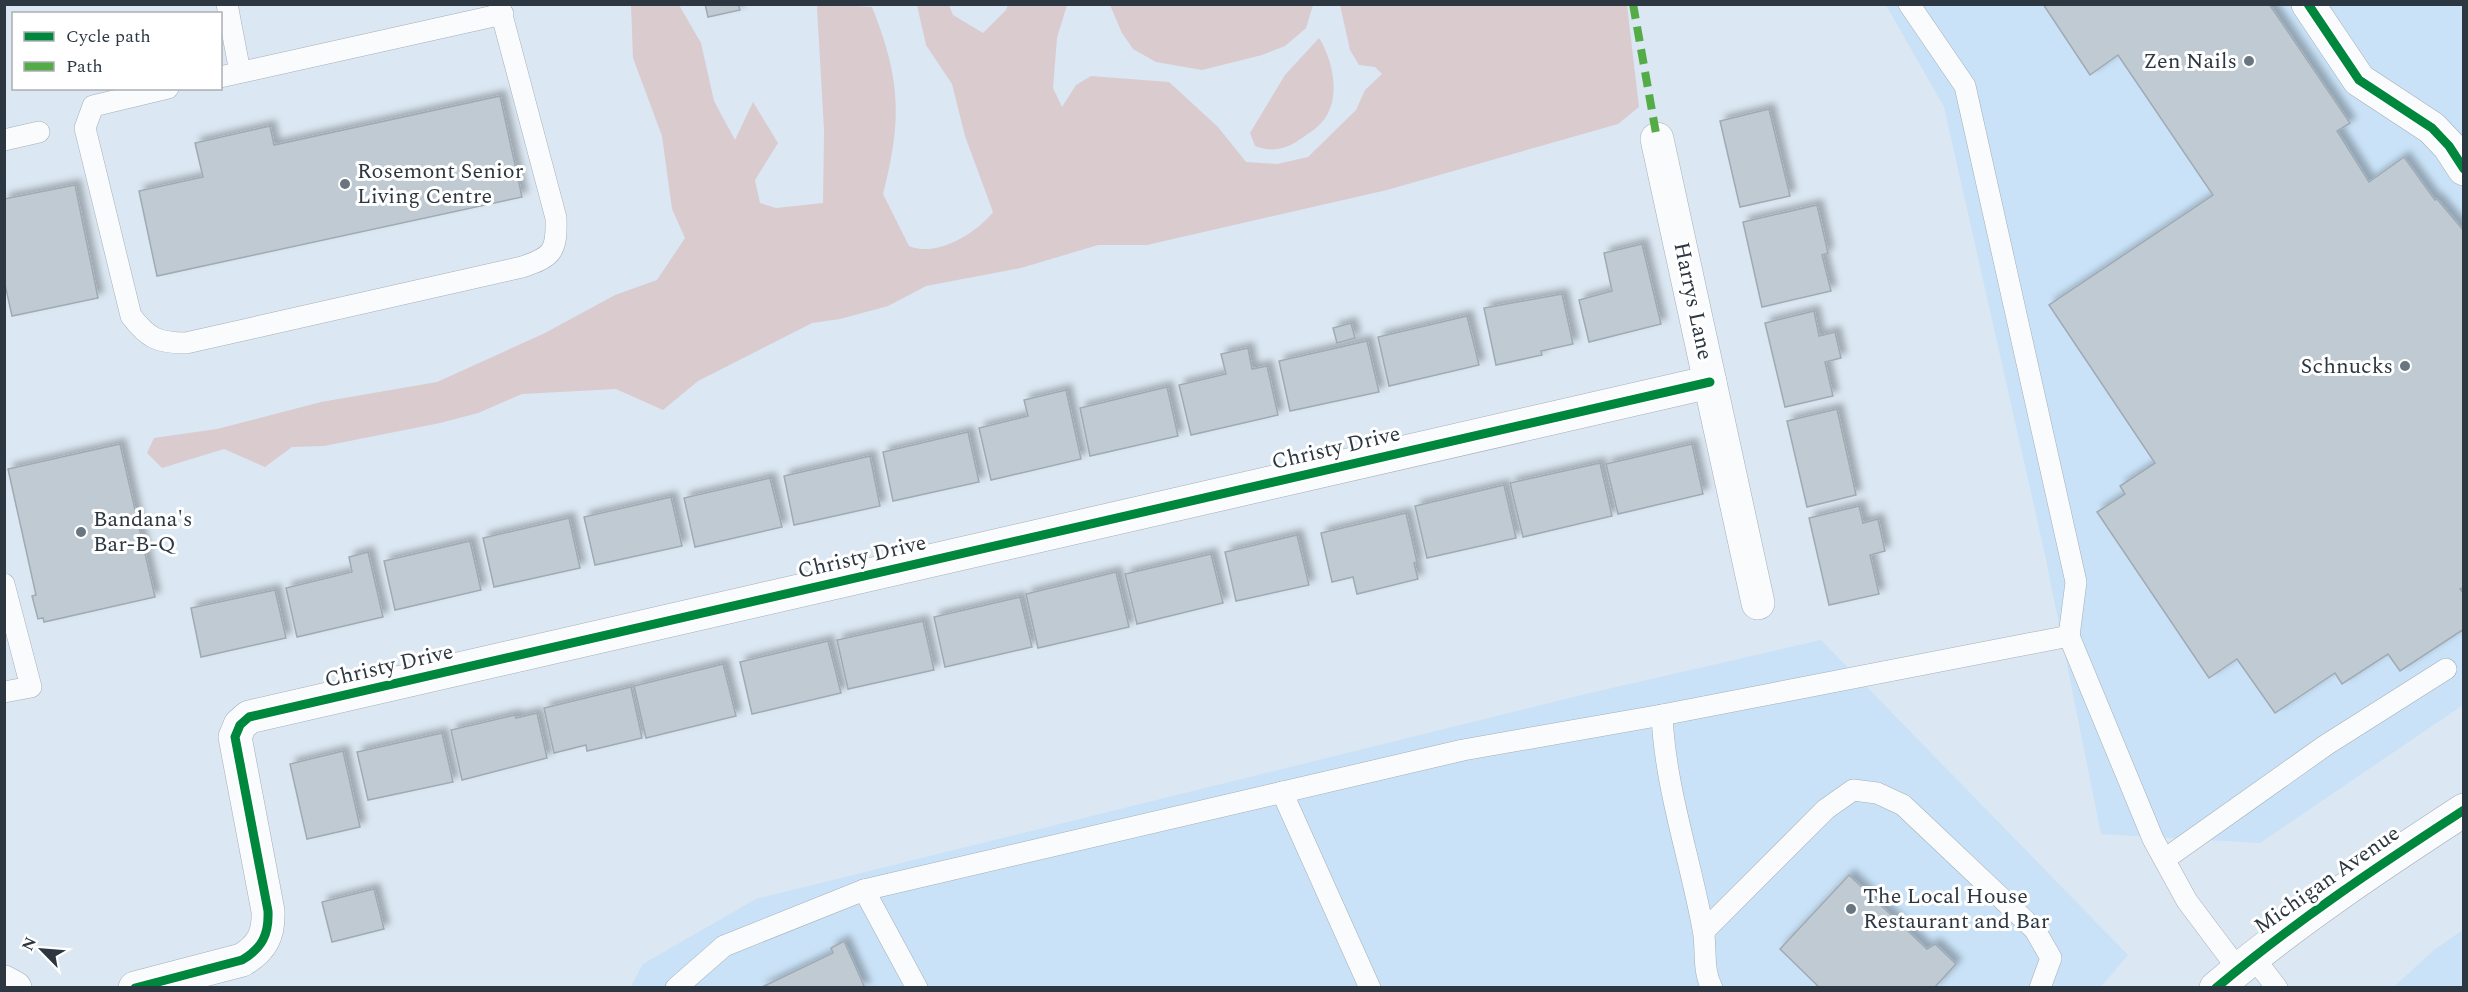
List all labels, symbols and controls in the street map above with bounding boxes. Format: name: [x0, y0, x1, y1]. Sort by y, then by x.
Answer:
legend: [12, 12, 222, 90]
text: Cycle path: [66, 23, 151, 50]
place label: Zen Nails: [2143, 45, 2237, 78]
text: Path: [66, 53, 103, 80]
marker: Zen Nails: [2242, 54, 2256, 68]
place label: Rosemont Senior Living Centre: [357, 155, 524, 213]
marker: Rosemont Senior Living Centre: [338, 177, 352, 191]
street label: Harrys Lane: [1664, 239, 1722, 363]
place label: Schnucks: [2301, 350, 2393, 383]
marker: Schnucks: [2398, 359, 2412, 373]
street label: Christy Drive: [1268, 417, 1404, 479]
place label: Bandana's Bar-B-Q: [93, 503, 193, 561]
marker: Bandana's Bar-B-Q: [74, 525, 88, 539]
street label: Christy Drive: [794, 526, 930, 588]
street label: Christy Drive: [321, 635, 457, 697]
street label: Michigan Avenue: [2247, 817, 2407, 943]
place label: The Local House Restaurant and Bar: [1863, 880, 2050, 938]
marker: The Local House Restaurant and Bar: [1844, 902, 1858, 916]
north arrow: [12, 920, 72, 980]
text: N: [16, 933, 43, 955]

